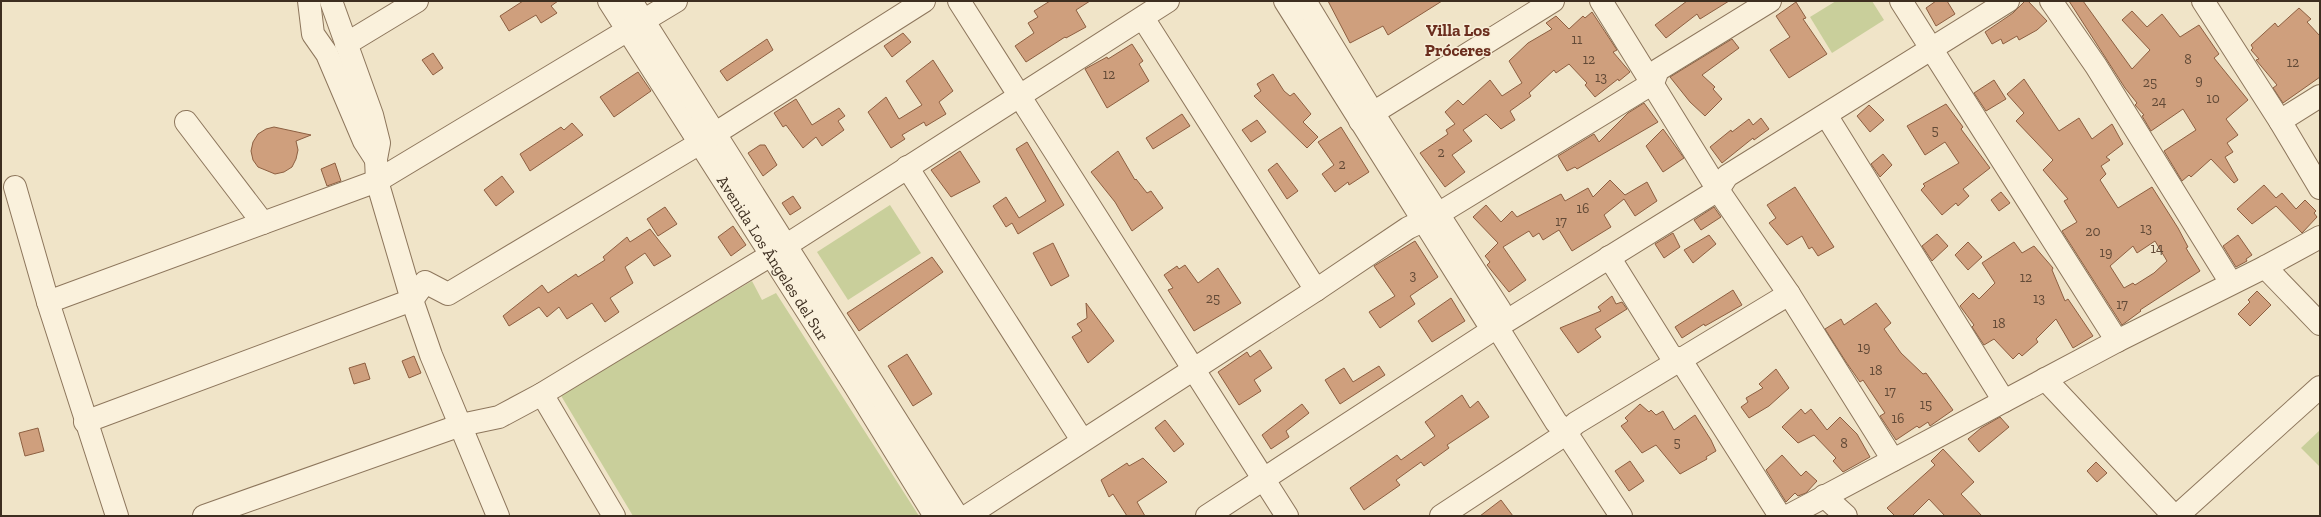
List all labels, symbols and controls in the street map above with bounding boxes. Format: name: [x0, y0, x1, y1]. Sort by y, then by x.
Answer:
district label: Villa Los Próceres: [1425, 20, 1491, 60]
house number: 11: [1572, 31, 1583, 48]
house number: 12: [1583, 51, 1595, 68]
house number: 8: [2184, 51, 2192, 68]
house number: 12: [2287, 54, 2299, 71]
house number: 12: [1103, 66, 1115, 83]
house number: 13: [1595, 69, 1607, 86]
house number: 9: [2195, 72, 2203, 89]
house number: 25: [2143, 74, 2157, 91]
house number: 10: [2206, 90, 2220, 107]
house number: 24: [2152, 93, 2167, 110]
house number: 5: [1931, 122, 1939, 139]
house number: 2: [1437, 144, 1445, 161]
house number: 2: [1338, 156, 1346, 173]
street label: Avenida Los Ángeles del Sur: [713, 172, 833, 345]
house number: 16: [1577, 200, 1589, 217]
house number: 17: [1555, 213, 1567, 230]
house number: 13: [2140, 220, 2152, 237]
house number: 20: [2085, 223, 2101, 240]
house number: 14: [2151, 240, 2164, 257]
house number: 19: [2100, 244, 2112, 261]
house number: 3: [1410, 267, 1417, 284]
house number: 12: [2020, 269, 2032, 286]
house number: 25: [1206, 290, 1220, 307]
house number: 13: [2033, 290, 2045, 307]
house number: 17: [2116, 296, 2128, 313]
house number: 18: [1993, 315, 2005, 332]
house number: 19: [1858, 339, 1870, 356]
house number: 18: [1870, 362, 1882, 379]
house number: 17: [1884, 383, 1896, 400]
house number: 15: [1920, 396, 1932, 413]
house number: 16: [1892, 410, 1904, 427]
house number: 5: [1673, 434, 1681, 451]
house number: 8: [1840, 435, 1848, 452]

